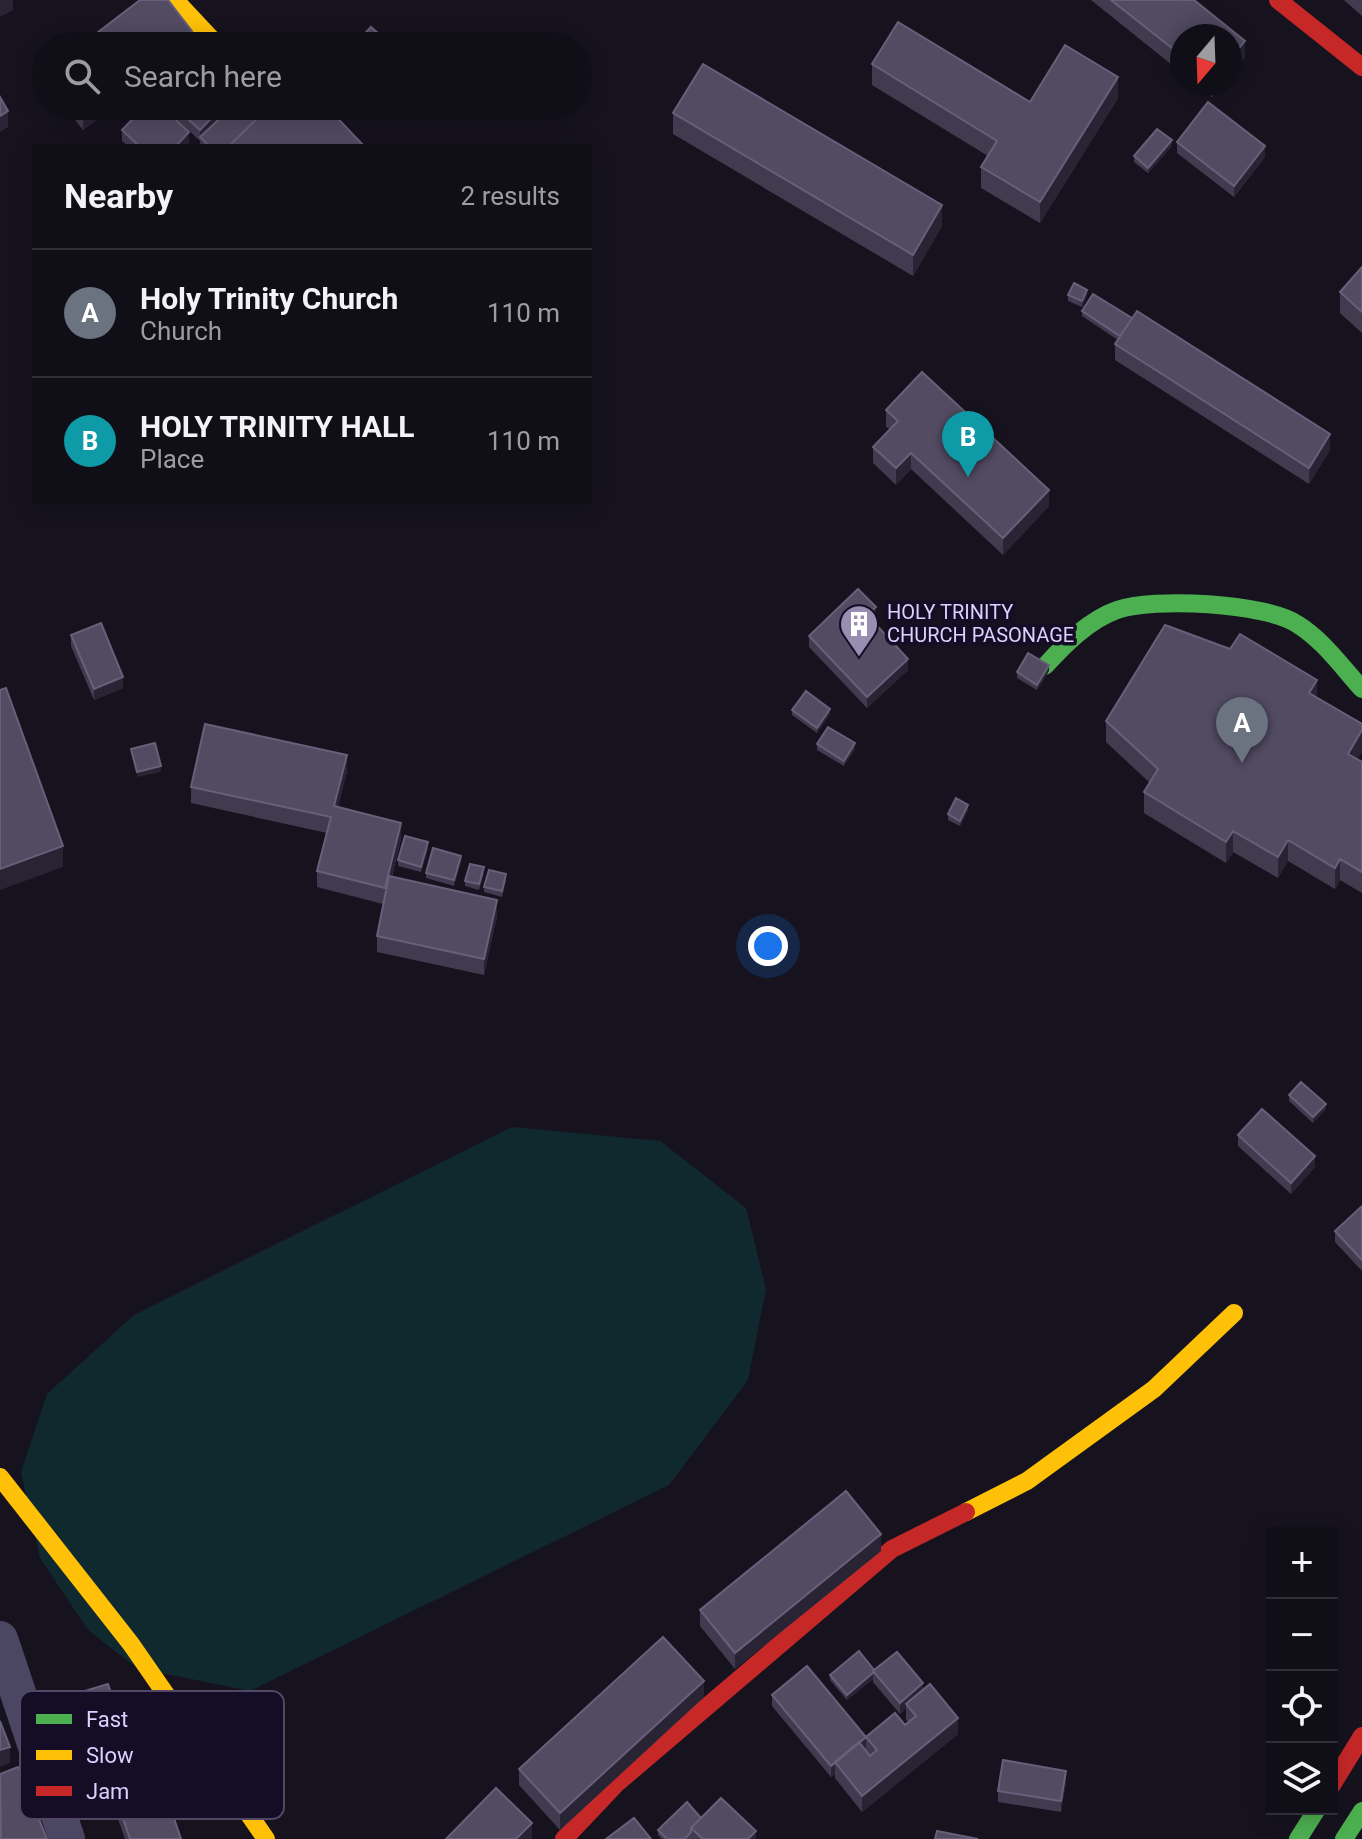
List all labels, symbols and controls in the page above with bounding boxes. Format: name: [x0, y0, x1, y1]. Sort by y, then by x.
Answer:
north arrow: [1170, 24, 1242, 96]
search box: [32, 32, 592, 120]
icon: search: [60, 54, 104, 98]
text: Search here: [124, 59, 282, 94]
text: Nearby: [64, 176, 173, 216]
text: 2 results: [461, 181, 560, 211]
text: Holy Trinity Church: [140, 281, 398, 316]
text: A: [81, 298, 99, 328]
text: 110 m: [487, 298, 560, 328]
text: Church: [140, 316, 222, 346]
text: HOLY TRINITY HALL: [140, 409, 414, 444]
pin: B: [942, 411, 994, 477]
text: B: [82, 426, 98, 456]
text: 110 m: [487, 426, 560, 456]
text: Place: [140, 444, 204, 474]
place label: HOLY TRINITY CHURCH PASONAGE: [887, 600, 1074, 647]
building icon: HOLY TRINITY CHURCH PASONAGE: [838, 603, 880, 658]
pin: A: [1216, 697, 1268, 763]
your location: [748, 926, 788, 966]
map controls: [1266, 1527, 1338, 1815]
button: +: [1266, 1527, 1338, 1599]
button: −: [1266, 1599, 1338, 1671]
button: locate: [1266, 1671, 1338, 1743]
legend: [20, 1691, 284, 1819]
text: Fast: [86, 1707, 128, 1732]
text: Slow: [86, 1743, 134, 1768]
button: layers: [1266, 1743, 1338, 1815]
text: Jam: [86, 1779, 129, 1804]

